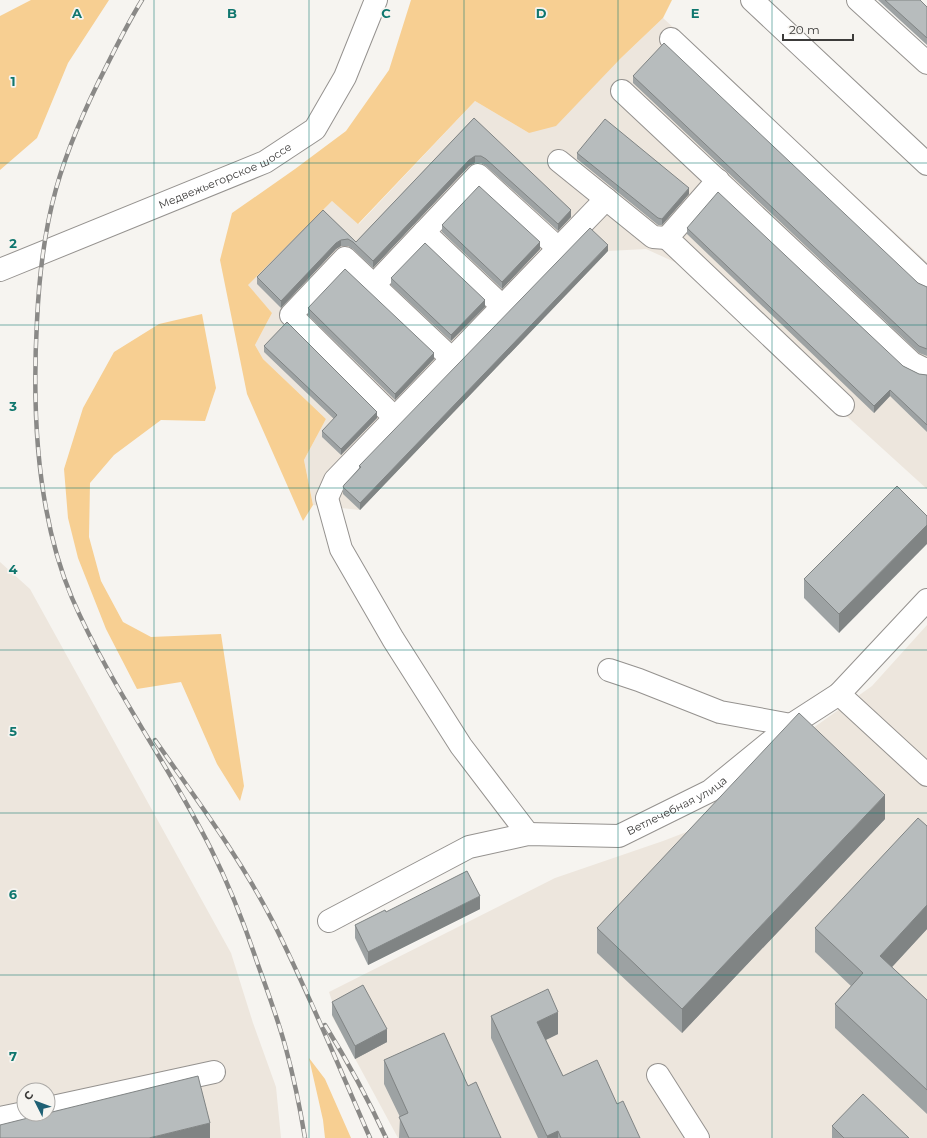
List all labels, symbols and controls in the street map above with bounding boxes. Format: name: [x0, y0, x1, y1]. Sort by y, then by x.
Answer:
text: A: [71, 5, 83, 21]
text: B: [227, 5, 237, 21]
text: C: [381, 5, 391, 21]
text: D: [536, 5, 547, 21]
text: E: [691, 5, 700, 21]
scale bar: [783, 16, 853, 42]
text: 20 m: [789, 22, 820, 37]
text: 1: [10, 73, 16, 89]
street label: Медвежьегорское шоссе: [156, 139, 294, 212]
text: 2: [9, 235, 17, 251]
text: 3: [8, 398, 17, 414]
text: 4: [9, 561, 18, 577]
text: 5: [9, 723, 17, 739]
street label: Ветлечебная улица: [624, 773, 730, 838]
text: 6: [9, 886, 18, 902]
text: 7: [9, 1048, 17, 1064]
north arrow: [16, 1082, 56, 1122]
text: С: [21, 1088, 36, 1103]

